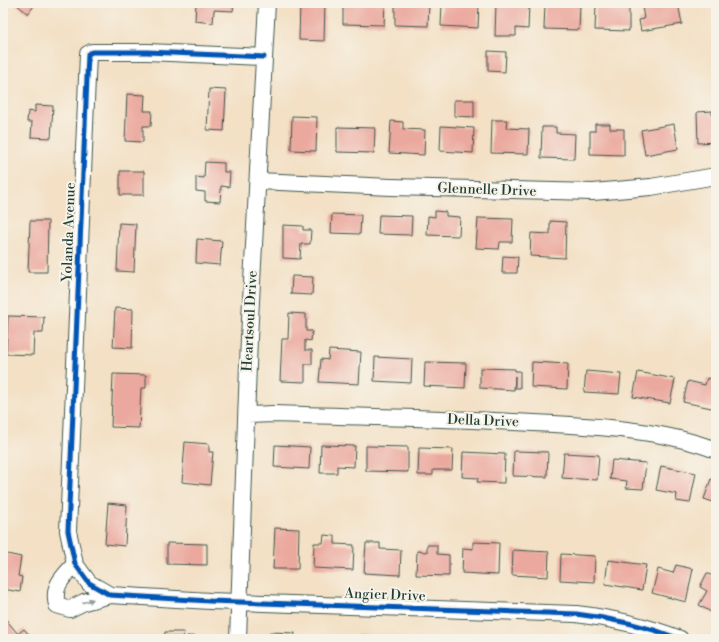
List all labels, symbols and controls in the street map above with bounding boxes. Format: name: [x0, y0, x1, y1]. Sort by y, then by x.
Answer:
street label: Glennelle Drive: [437, 179, 537, 201]
street label: Yolanda Avenue: [58, 182, 80, 283]
street label: Heartsoul Drive: [238, 270, 262, 372]
street label: Della Drive: [447, 411, 519, 431]
street label: Angier Drive: [343, 585, 426, 605]
one-way arrow: [82, 598, 94, 604]

